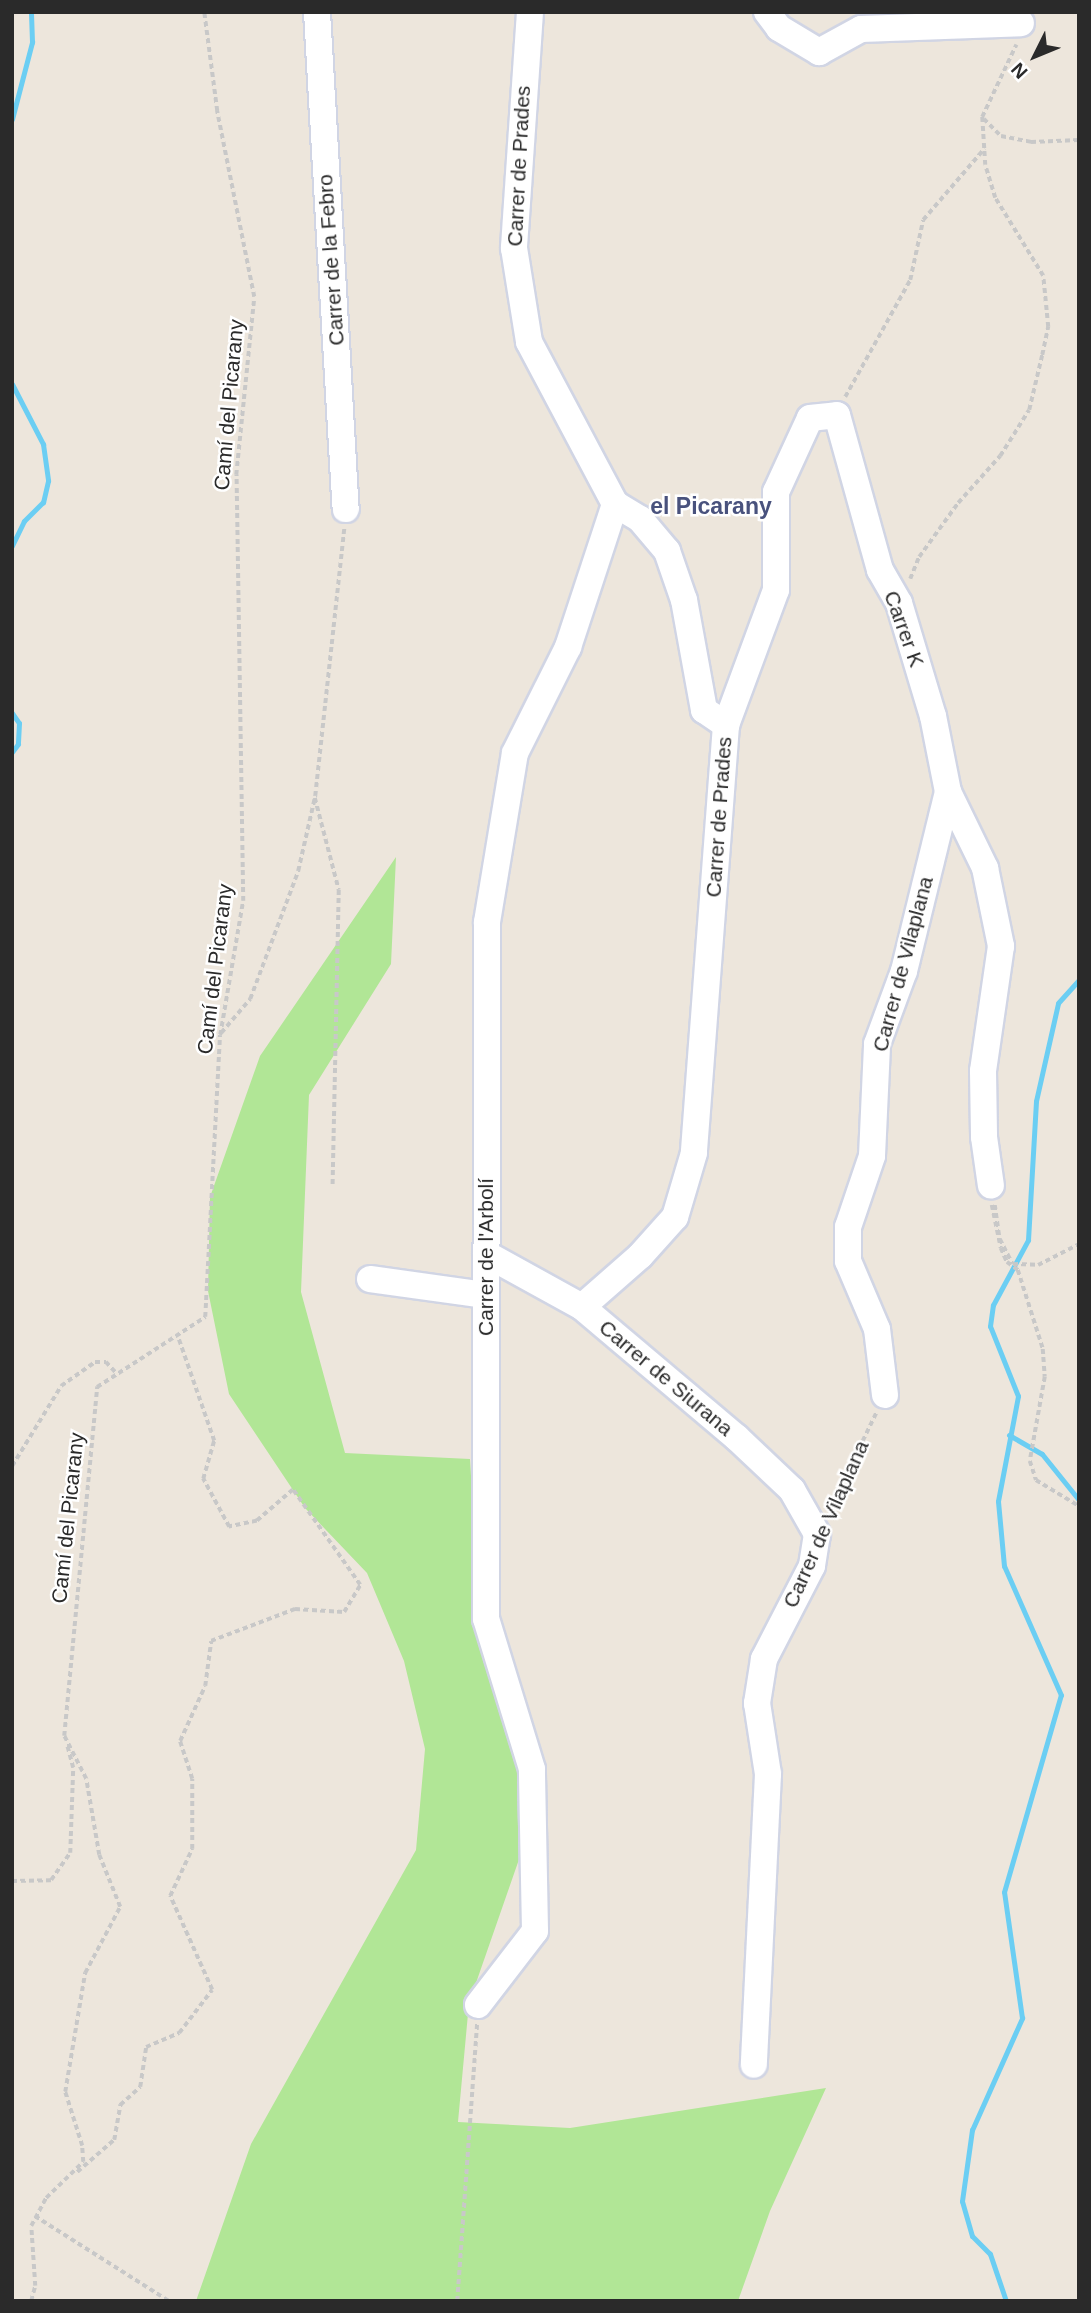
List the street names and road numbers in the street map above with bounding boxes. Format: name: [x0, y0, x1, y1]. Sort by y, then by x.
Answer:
street label: Carrer de Prades: [502, 85, 536, 247]
street label: Carrer de la Febro: [312, 174, 350, 346]
street label: Camí del Picarany: [209, 318, 249, 492]
street label: Carrer K: [879, 587, 929, 671]
street label: Carrer de Prades: [701, 736, 737, 898]
street label: Carrer de Vilaplana: [867, 874, 939, 1054]
street label: Camí del Picarany: [192, 882, 238, 1056]
street label: Carrer de l'Arbolí: [473, 1178, 499, 1336]
street label: Carrer de Siurana: [594, 1315, 738, 1441]
street label: Camí del Picarany: [47, 1431, 89, 1605]
street label: Carrer de Vilaplana: [778, 1436, 874, 1612]

